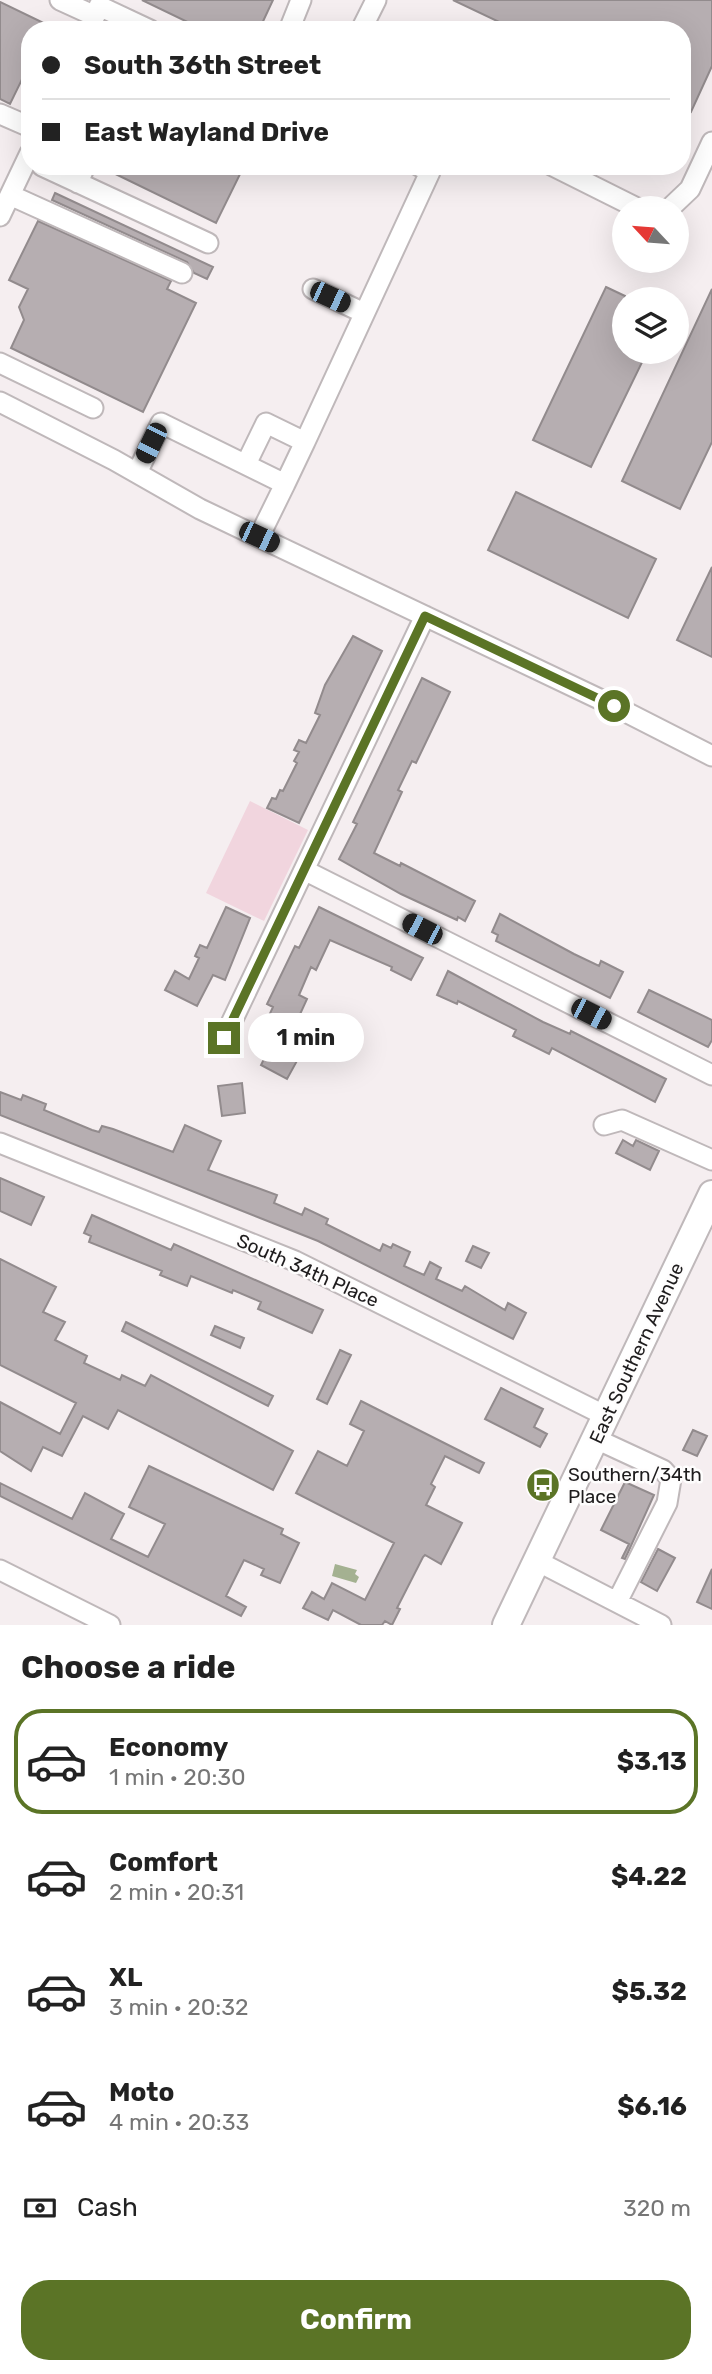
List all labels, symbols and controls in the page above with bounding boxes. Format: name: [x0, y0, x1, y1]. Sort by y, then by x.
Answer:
text: South 36th Street: [84, 50, 321, 81]
text: East Wayland Drive: [84, 117, 329, 148]
north arrow: [612, 196, 690, 273]
map controls: [612, 196, 689, 364]
car: [307, 279, 354, 315]
button: layers: [612, 287, 689, 364]
car: [133, 420, 170, 466]
car: [236, 519, 283, 555]
route start: [598, 690, 630, 722]
car: [399, 910, 446, 948]
car: [568, 995, 615, 1033]
callout: 1 min: [248, 1014, 364, 1062]
route end: [208, 1022, 240, 1054]
text: 1 min: [277, 1023, 335, 1051]
street label: South 34th Place: [233, 1229, 382, 1312]
street label: East Southern Avenue: [584, 1259, 689, 1447]
place label: Southern/34th Place: [568, 1463, 702, 1508]
bus stop icon: Southern/34th Place: [524, 1466, 562, 1504]
text: Choose a ride: [21, 1648, 235, 1686]
icon: car: [25, 1730, 88, 1793]
text: Economy: [109, 1732, 228, 1763]
text: $3.13: [617, 1746, 687, 1777]
text: 1 min · 20:30: [109, 1763, 246, 1791]
icon: car: [25, 1845, 88, 1908]
text: Comfort: [109, 1847, 218, 1878]
text: $4.22: [611, 1861, 687, 1892]
text: 2 min · 20:31: [109, 1878, 244, 1906]
icon: car: [25, 1960, 88, 2023]
text: XL: [109, 1962, 142, 1993]
text: $5.32: [612, 1976, 687, 2007]
text: 3 min · 20:32: [109, 1993, 249, 2021]
icon: car: [25, 2075, 88, 2138]
text: Moto: [109, 2077, 174, 2108]
text: $6.16: [617, 2091, 687, 2122]
text: 4 min · 20:33: [109, 2108, 249, 2136]
icon: cash: [21, 2189, 59, 2227]
text: Cash: [77, 2192, 138, 2223]
text: 320 m: [623, 2194, 691, 2222]
button: Confirm: [21, 2280, 691, 2360]

